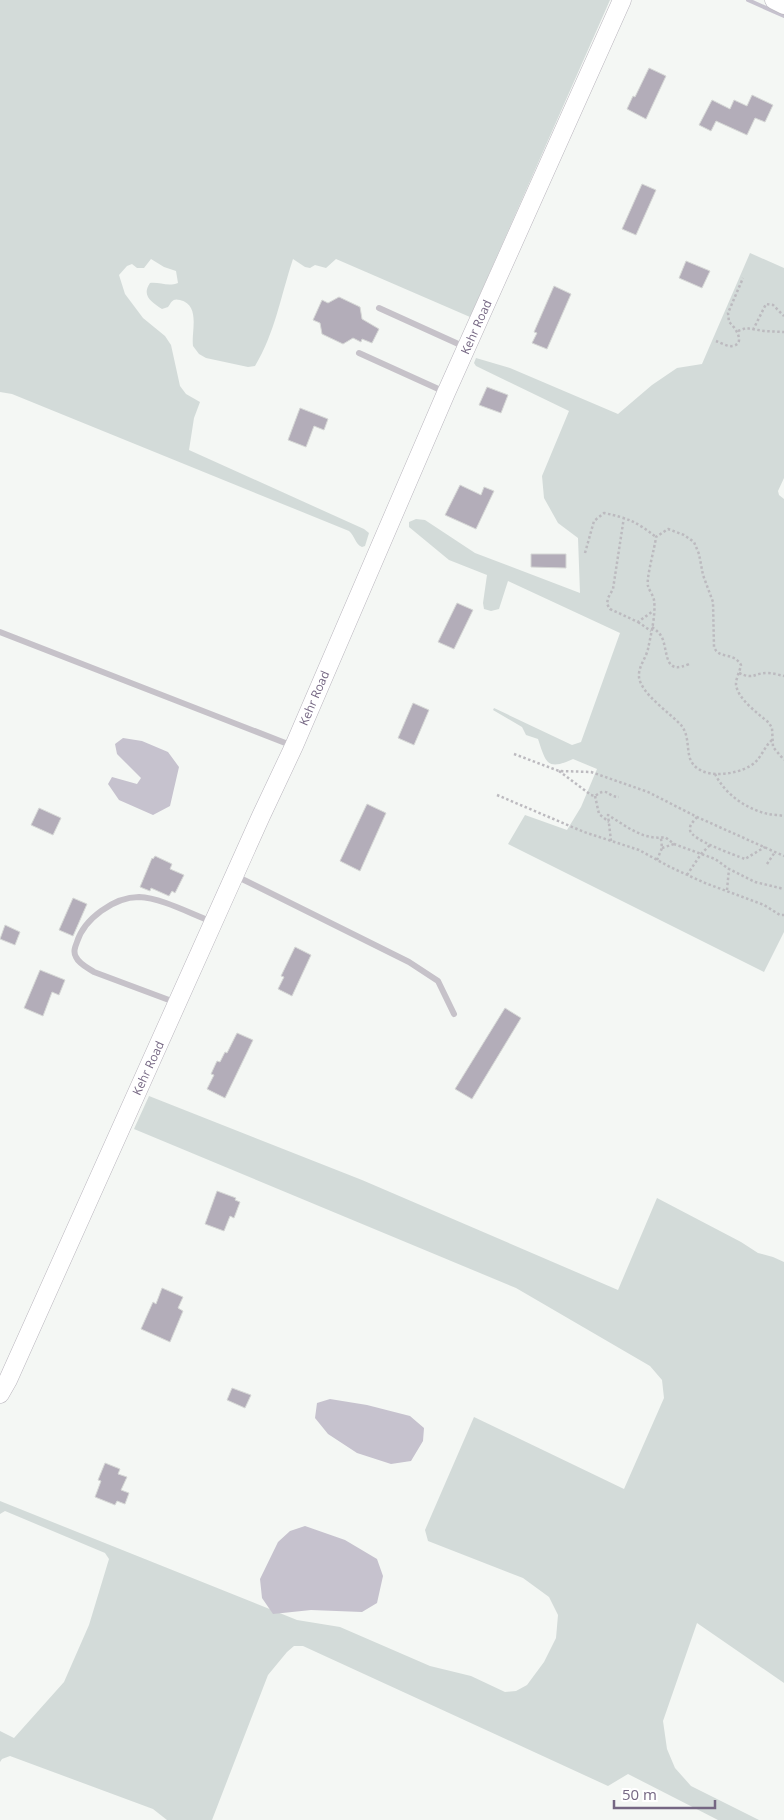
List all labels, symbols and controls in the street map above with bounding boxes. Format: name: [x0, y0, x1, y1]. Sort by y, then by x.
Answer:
street label: Kehr Road: [456, 297, 496, 357]
street label: Kehr Road: [295, 668, 333, 728]
street label: Kehr Road: [128, 1038, 168, 1098]
scale bar: [614, 1778, 715, 1810]
text: 50 m: [622, 1784, 657, 1804]

